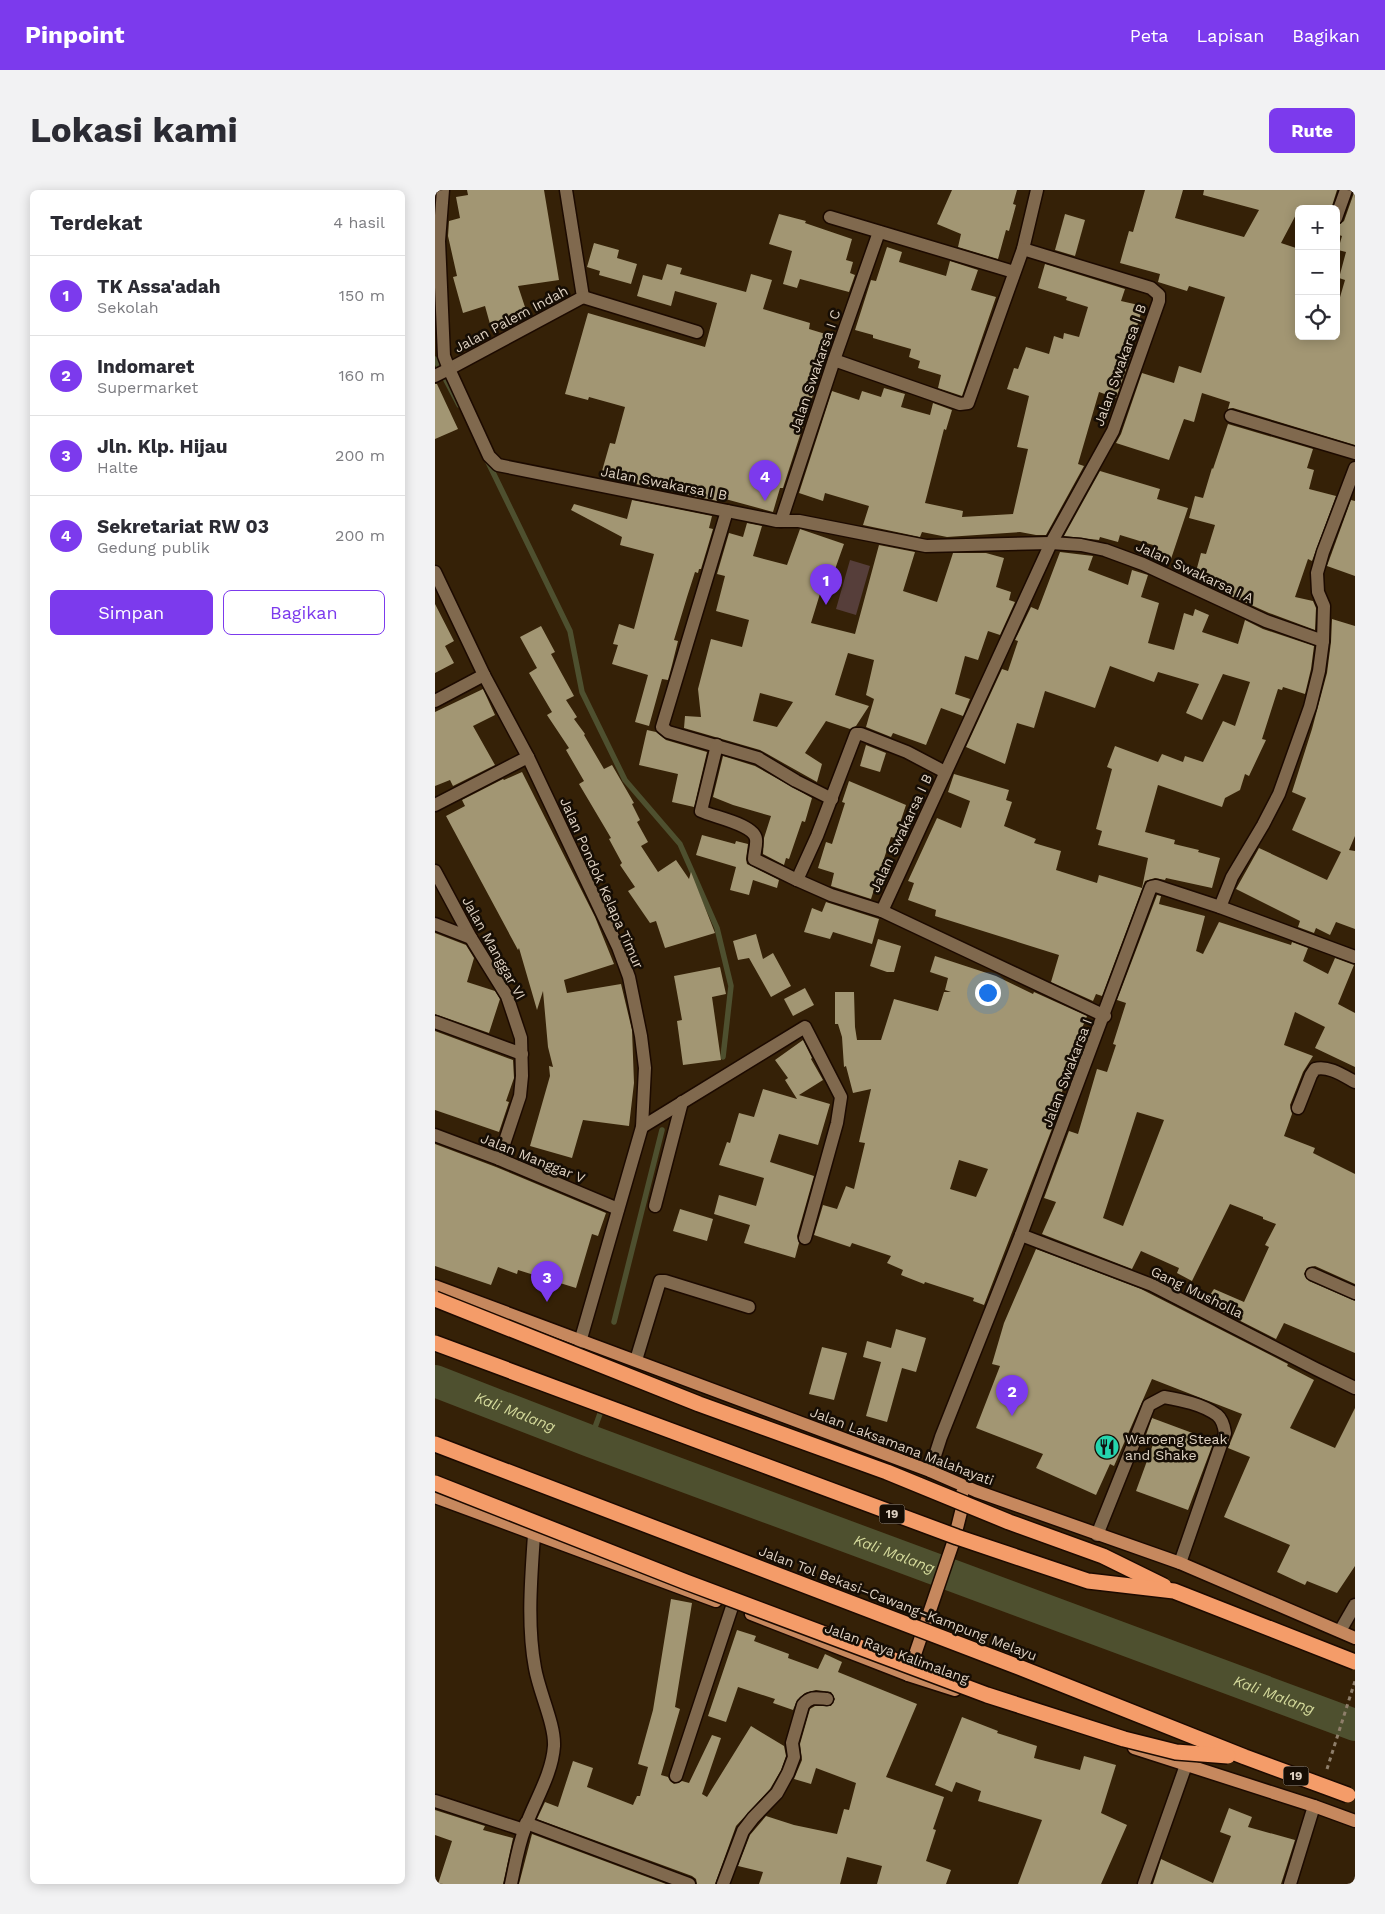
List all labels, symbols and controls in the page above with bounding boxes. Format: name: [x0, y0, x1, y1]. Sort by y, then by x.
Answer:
text: Pinpoint: [25, 21, 125, 49]
text: Peta: [1130, 25, 1168, 46]
text: Lapisan: [1196, 25, 1264, 46]
text: Bagikan: [1292, 25, 1360, 46]
button: Rute: [1269, 108, 1355, 153]
text: Lokasi kami: [30, 109, 238, 151]
map controls: [1295, 205, 1340, 340]
button: +: [1295, 205, 1340, 250]
text: Terdekat: [50, 210, 142, 235]
text: 4 hasil: [333, 213, 385, 232]
button: −: [1295, 250, 1340, 295]
text: TK Assa'adah: [97, 275, 221, 298]
street label: Jalan Palem Indah: [451, 282, 571, 356]
text: 1: [63, 286, 69, 305]
text: 150 m: [339, 286, 385, 305]
button: locate: [1295, 295, 1340, 340]
text: Sekolah: [97, 298, 159, 317]
street label: Jalan Swakarsa I B: [1090, 302, 1150, 428]
street label: Jalan Swakarsa I C: [786, 307, 844, 435]
text: Indomaret: [97, 355, 194, 378]
text: 2: [61, 366, 71, 385]
text: 160 m: [338, 366, 385, 385]
text: Supermarket: [97, 378, 198, 397]
text: Jln. Klp. Hijau: [97, 435, 228, 458]
text: 3: [61, 446, 71, 465]
text: 200 m: [335, 446, 385, 465]
text: Halte: [97, 458, 138, 477]
pin: 4: [749, 460, 781, 501]
street label: Jalan Swakarsa I B: [599, 463, 729, 503]
text: Sekretariat RW 03: [97, 515, 269, 538]
text: 4: [61, 526, 71, 545]
text: 200 m: [335, 526, 385, 545]
text: Gedung publik: [97, 538, 210, 557]
street label: Jalan Swakarsa I A: [1134, 538, 1256, 606]
pin: 1: [810, 564, 842, 605]
button: Simpan: [50, 590, 213, 635]
button: Bagikan: [223, 590, 385, 635]
street label: Jalan Swakarsa I B: [867, 771, 935, 895]
street label: Jalan Pondok Kelapa Timur: [557, 795, 647, 971]
street label: Jalan Manggar VI: [459, 894, 529, 1002]
your location: [975, 980, 1001, 1006]
street label: Jalan Swakarsa I: [1039, 1017, 1095, 1129]
street label: Jalan Manggar V: [478, 1130, 588, 1186]
pin: 3: [531, 1261, 563, 1302]
street label: Gang Musholla: [1148, 1263, 1246, 1321]
pin: 2: [996, 1375, 1028, 1416]
water label: Kali Malang: [472, 1388, 558, 1436]
street label: Jalan Laksamana Malahayati: [808, 1404, 996, 1488]
place label: Waroeng Steak and Shake: [1125, 1431, 1228, 1463]
restaurant icon: Waroeng Steak and Shake: [1094, 1434, 1120, 1460]
road number: 19: [879, 1505, 905, 1524]
water label: Kali Malang: [851, 1531, 938, 1577]
street label: Jalan Tol Bekasi–Cawang–Kampung Melayu: [757, 1542, 1039, 1664]
street label: Jalan Raya Kalimalang: [823, 1619, 972, 1687]
water label: Kali Malang: [1231, 1672, 1317, 1718]
road number: 19: [1283, 1766, 1309, 1785]

